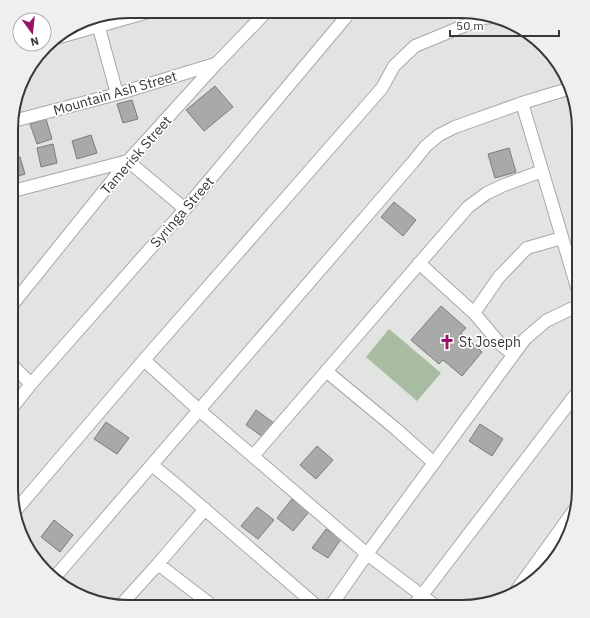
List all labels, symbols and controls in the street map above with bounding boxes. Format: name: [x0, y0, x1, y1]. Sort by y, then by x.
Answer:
north arrow: [12, 12, 52, 52]
scale bar: [450, 12, 559, 38]
text: 50 m: [456, 18, 484, 33]
text: N: [29, 34, 40, 49]
street label: Mountain Ash Street: [51, 67, 179, 119]
street label: Tamerisk Street: [97, 112, 175, 198]
street label: Syringa Street: [146, 173, 218, 251]
church icon: St Joseph: [438, 333, 456, 351]
place label: St Joseph: [459, 333, 521, 351]

